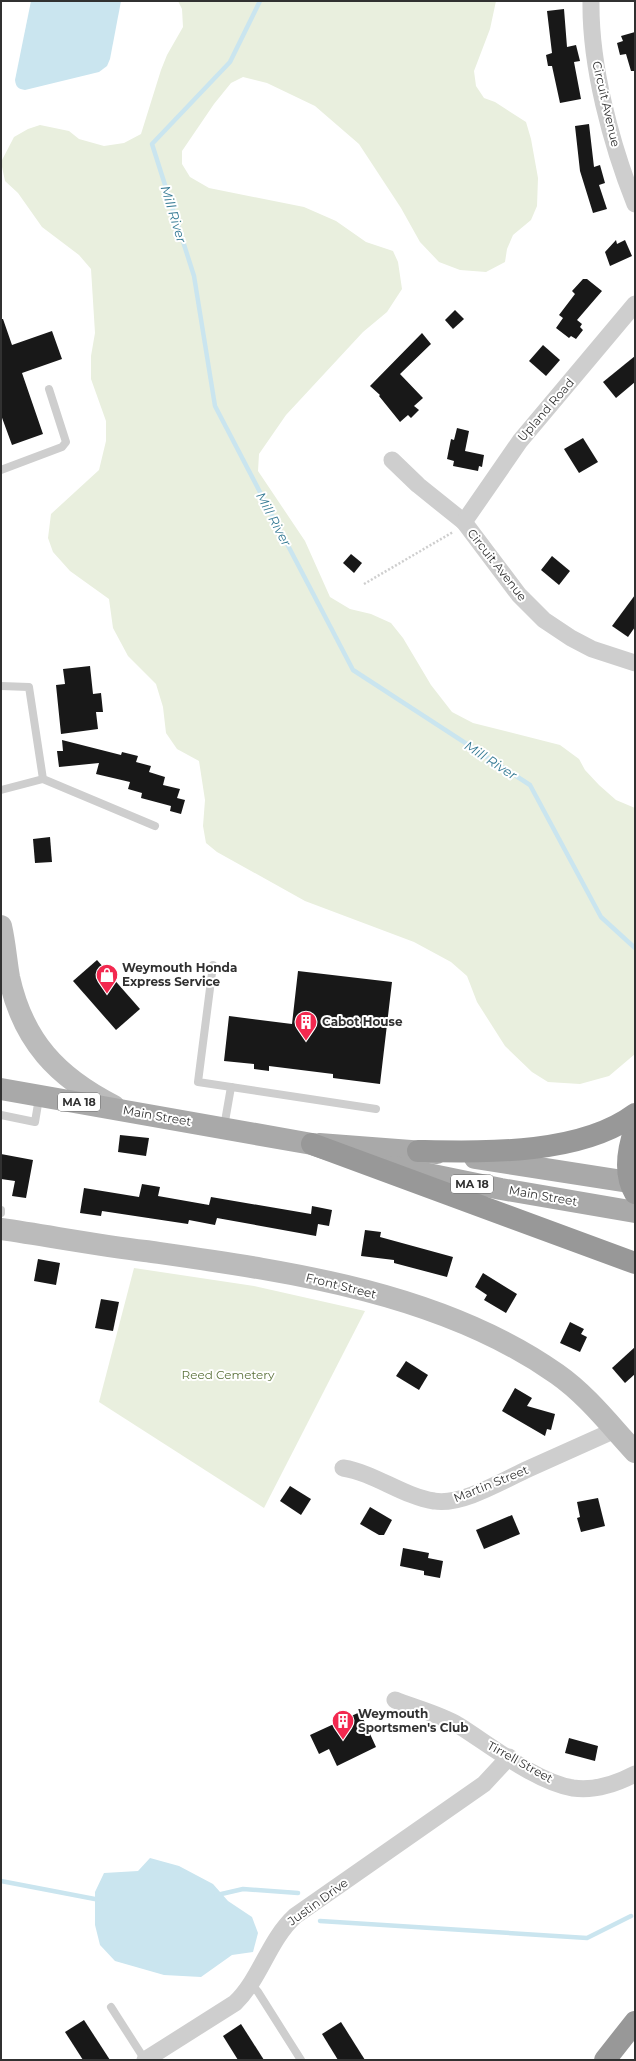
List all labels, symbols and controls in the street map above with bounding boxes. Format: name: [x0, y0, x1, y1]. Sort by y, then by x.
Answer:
street label: Circuit Avenue: [589, 59, 624, 148]
water label: Mill River: [158, 183, 191, 245]
street label: Upland Road: [514, 375, 577, 444]
water label: Mill River: [253, 489, 295, 550]
street label: Circuit Avenue: [465, 526, 530, 604]
water label: Mill River: [462, 737, 521, 783]
place label: Weymouth Honda Express Service: [122, 960, 237, 989]
shop icon: Weymouth Honda Express Service: [94, 962, 120, 995]
building icon: Cabot House: [293, 1009, 319, 1042]
place label: Cabot House: [322, 1014, 403, 1029]
road number: MA 18: [58, 1093, 100, 1111]
street label: Main Street: [122, 1102, 193, 1129]
road number: MA 18: [451, 1175, 493, 1193]
street label: Main Street: [508, 1182, 579, 1209]
street label: Front Street: [304, 1270, 378, 1302]
park label: Reed Cemetery: [181, 1367, 275, 1382]
street label: Martin Street: [451, 1462, 530, 1505]
place label: Weymouth Sportsmen's Club: [358, 1706, 469, 1735]
building icon: Weymouth Sportsmen's Club: [330, 1708, 356, 1741]
street label: Tirrell Street: [485, 1737, 556, 1786]
street label: Justin Drive: [284, 1875, 351, 1929]

